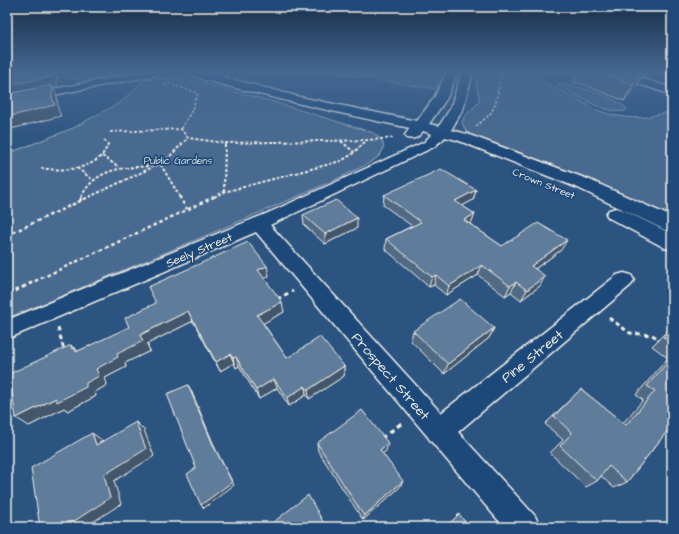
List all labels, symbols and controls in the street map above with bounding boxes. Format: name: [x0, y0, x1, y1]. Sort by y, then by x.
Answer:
park label: Public Gardens: [144, 154, 212, 168]
street label: Crown Street: [510, 165, 577, 203]
street label: Seely Street: [163, 229, 236, 273]
street label: Pine Street: [497, 325, 568, 388]
street label: Prospect Street: [347, 328, 434, 425]

